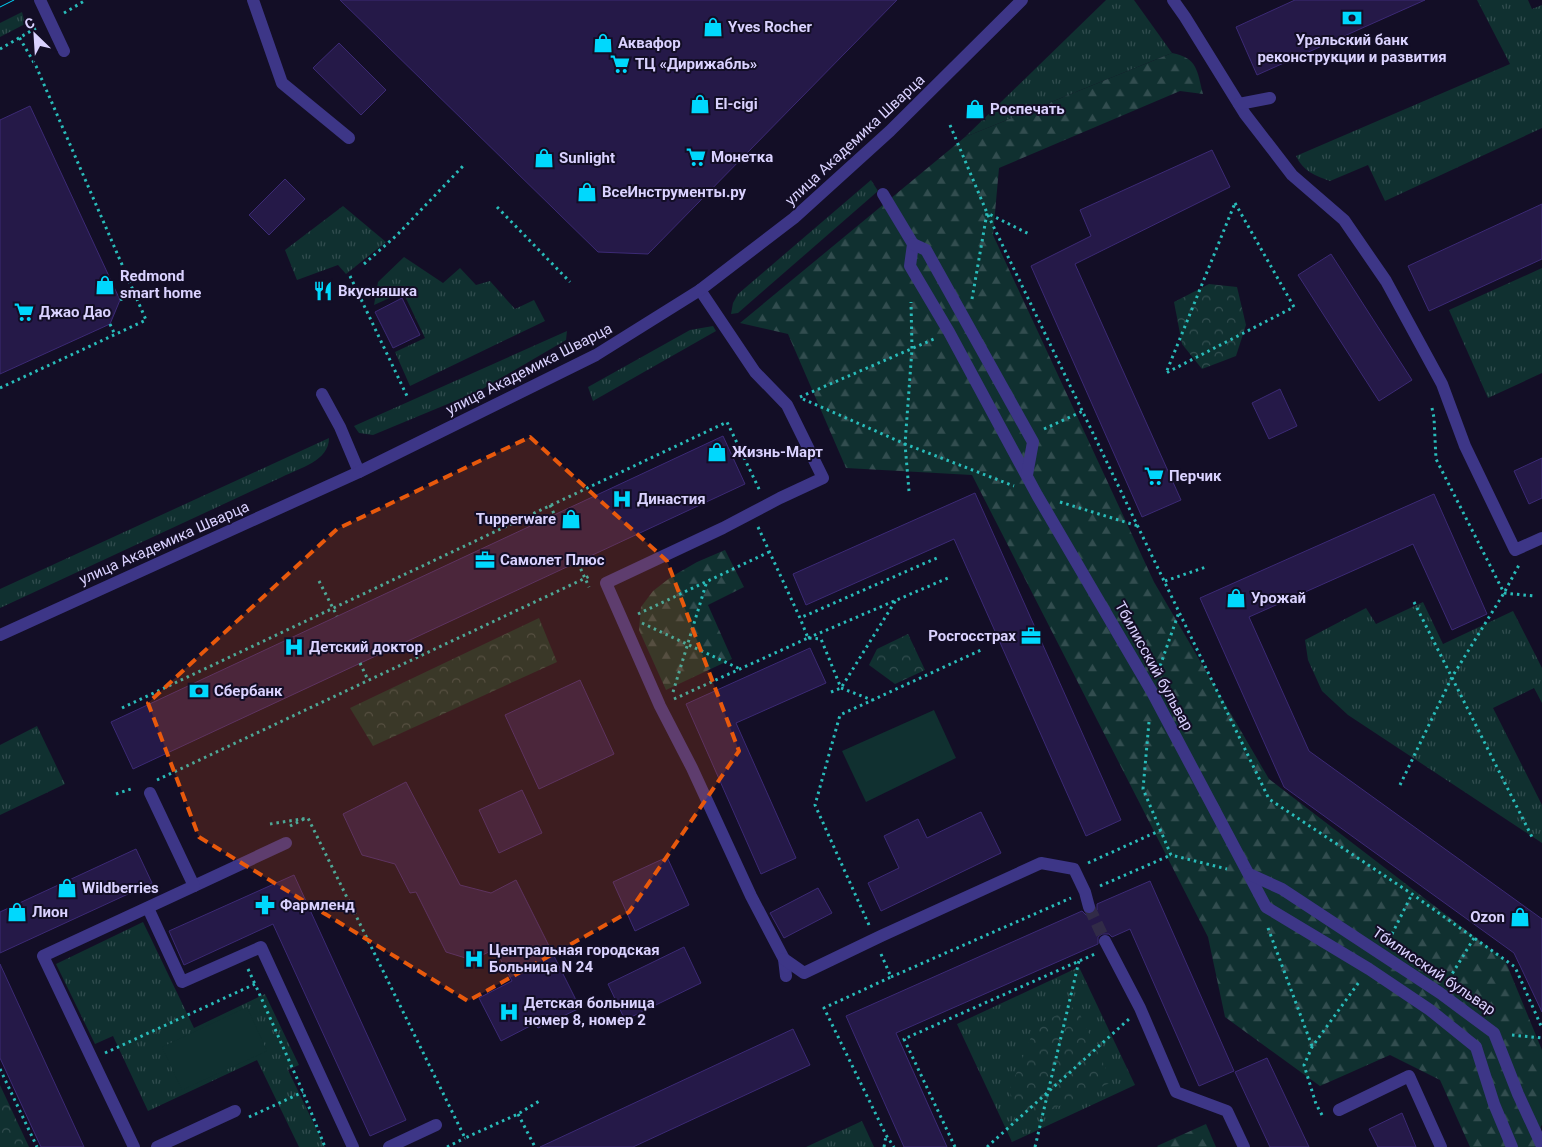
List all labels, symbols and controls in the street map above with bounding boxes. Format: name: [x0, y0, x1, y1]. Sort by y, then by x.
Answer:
bank icon: Уральский банк реконструкции и развития: [1341, 7, 1363, 29]
north arrow: [10, 10, 60, 60]
text: С: [22, 14, 37, 32]
shop icon: Yves Rocher: [702, 16, 724, 38]
place label: Yves Rocher: [728, 18, 813, 36]
place label: Уральский банк реконструкции и развития: [1257, 31, 1447, 66]
shop icon: Аквафор: [592, 32, 614, 54]
place label: Аквафор: [618, 34, 681, 52]
supermarket icon: ТЦ «Дирижабль»: [609, 53, 631, 75]
place label: ТЦ «Дирижабль»: [635, 55, 757, 73]
street label: улица Академика Шварца: [782, 71, 928, 209]
shop icon: El-cigi: [689, 93, 711, 115]
place label: El-cigi: [715, 95, 758, 113]
shop icon: Роспечать: [964, 98, 986, 120]
place label: Роспечать: [990, 100, 1065, 118]
supermarket icon: Монетка: [685, 146, 707, 168]
shop icon: Sunlight: [533, 147, 555, 169]
place label: Монетка: [711, 148, 773, 166]
place label: Sunlight: [559, 149, 615, 167]
shop icon: ВсеИнструменты.ру: [576, 181, 598, 203]
place label: ВсеИнструменты.ру: [602, 183, 747, 201]
place label: Redmond smart home: [120, 267, 201, 302]
shop icon: Redmond smart home: [94, 274, 116, 296]
restaurant icon: Вкусняшка: [312, 280, 334, 302]
place label: Вкусняшка: [338, 282, 417, 300]
supermarket icon: Джао Дао: [13, 301, 35, 323]
place label: Джао Дао: [39, 303, 111, 321]
street label: улица Академика Шварца: [443, 319, 615, 419]
shop icon: Жизнь-Март: [706, 441, 728, 463]
place label: Жизнь-Март: [732, 443, 823, 461]
supermarket icon: Перчик: [1143, 465, 1165, 487]
place label: Перчик: [1169, 467, 1222, 485]
hospital icon: Династия: [611, 488, 633, 510]
place label: Династия: [637, 490, 706, 508]
street label: улица Академика Шварца: [76, 497, 252, 589]
shop icon: Tupperware: [560, 508, 582, 530]
place label: Tupperware: [476, 510, 556, 528]
office icon: Самолет Плюс: [474, 549, 496, 571]
place label: Самолет Плюс: [500, 551, 605, 569]
shop icon: Урожай: [1225, 587, 1247, 609]
place label: Урожай: [1251, 589, 1306, 607]
street label: Тбилисский бульвар: [1111, 598, 1197, 734]
office icon: Росгосстрах: [1020, 625, 1042, 647]
place label: Росгосстрах: [928, 627, 1016, 645]
hospital icon: Детский доктор: [283, 636, 305, 658]
place label: Детский доктор: [309, 638, 423, 656]
bank icon: Сбербанк: [188, 680, 210, 702]
place label: Сбербанк: [214, 682, 283, 700]
shop icon: Wildberries: [56, 877, 78, 899]
place label: Wildberries: [82, 879, 159, 897]
pharmacy icon: Фармленд: [254, 894, 276, 916]
place label: Фармленд: [280, 896, 355, 914]
shop icon: Лион: [6, 901, 28, 923]
place label: Лион: [32, 903, 68, 921]
shop icon: Ozon: [1509, 906, 1531, 928]
place label: Ozon: [1470, 908, 1505, 926]
street label: Тбилисский бульвар: [1369, 923, 1499, 1019]
place label: Центральная городская Больница N 24: [489, 941, 660, 976]
hospital icon: Центральная городская Больница N 24: [463, 948, 485, 970]
place label: Детская больница номер 8, номер 2: [524, 994, 655, 1029]
hospital icon: Детская больница номер 8, номер 2: [498, 1001, 520, 1023]

